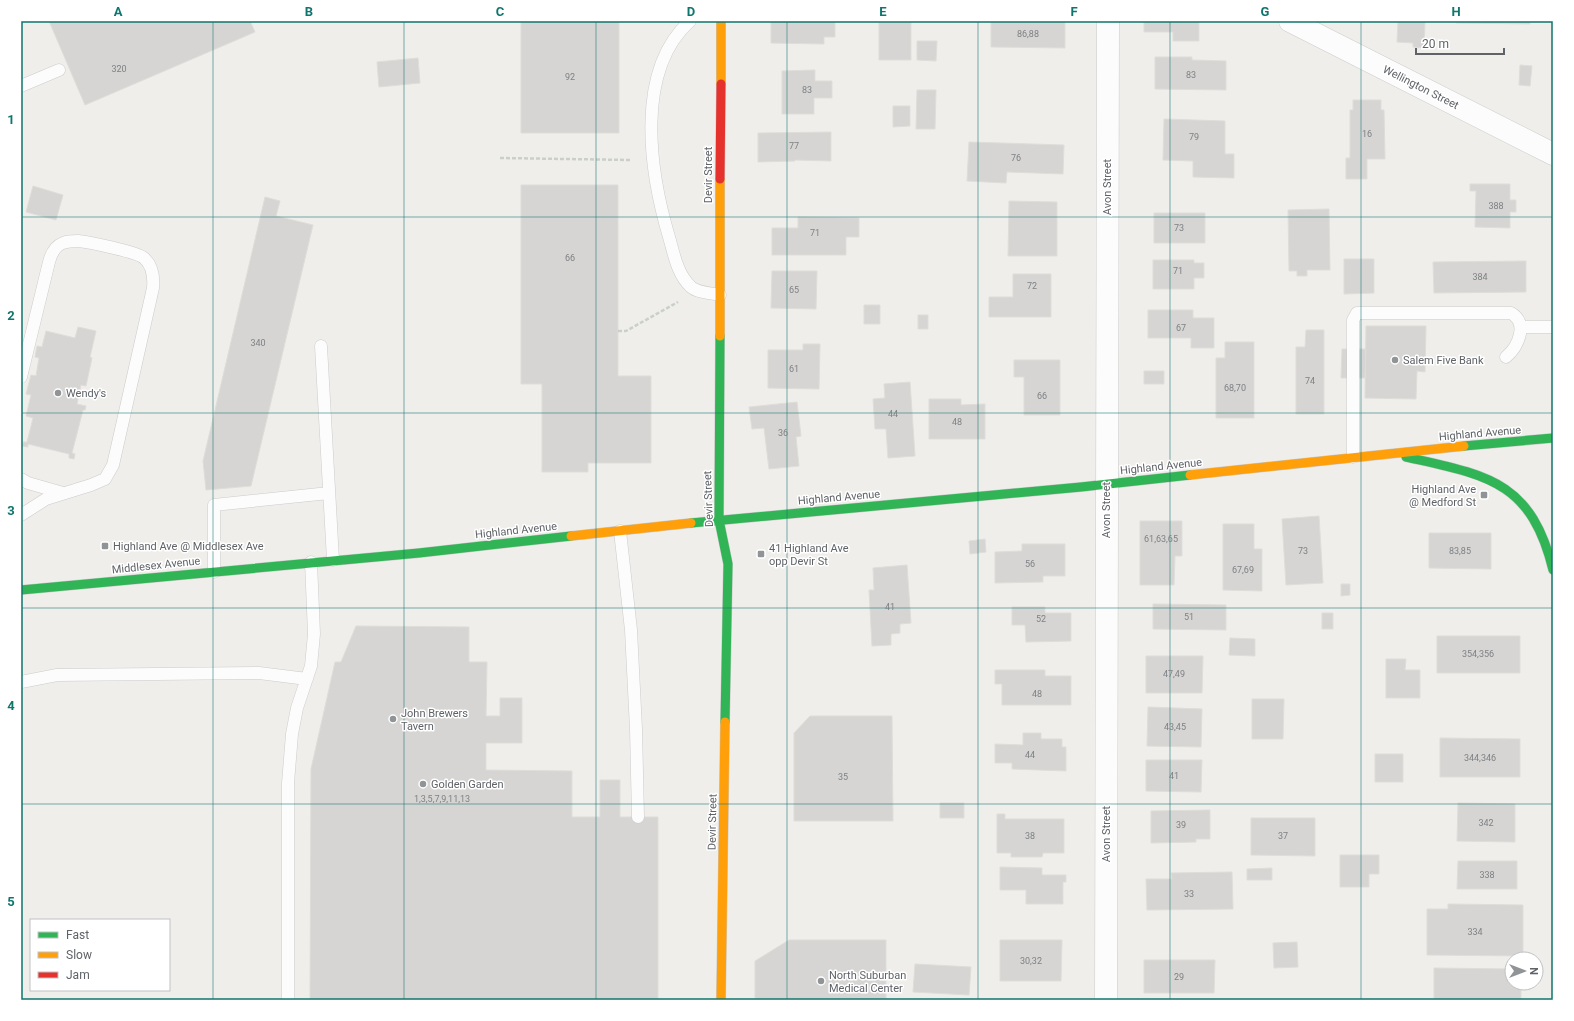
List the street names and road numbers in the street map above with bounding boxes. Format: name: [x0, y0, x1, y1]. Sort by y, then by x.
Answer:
street label: Wellington Street: [1381, 63, 1461, 112]
street label: Devir Street: [702, 146, 715, 203]
street label: Avon Street: [1101, 158, 1114, 215]
street label: Highland Avenue: [1438, 423, 1522, 444]
street label: Highland Avenue: [1119, 456, 1203, 477]
street label: Devir Street: [701, 470, 716, 527]
street label: Avon Street: [1100, 481, 1113, 538]
street label: Highland Avenue: [797, 487, 881, 508]
street label: Highland Avenue: [474, 520, 558, 541]
street label: Middlesex Avenue: [111, 554, 201, 577]
street label: Devir Street: [706, 793, 719, 850]
street label: Avon Street: [1100, 805, 1113, 862]

